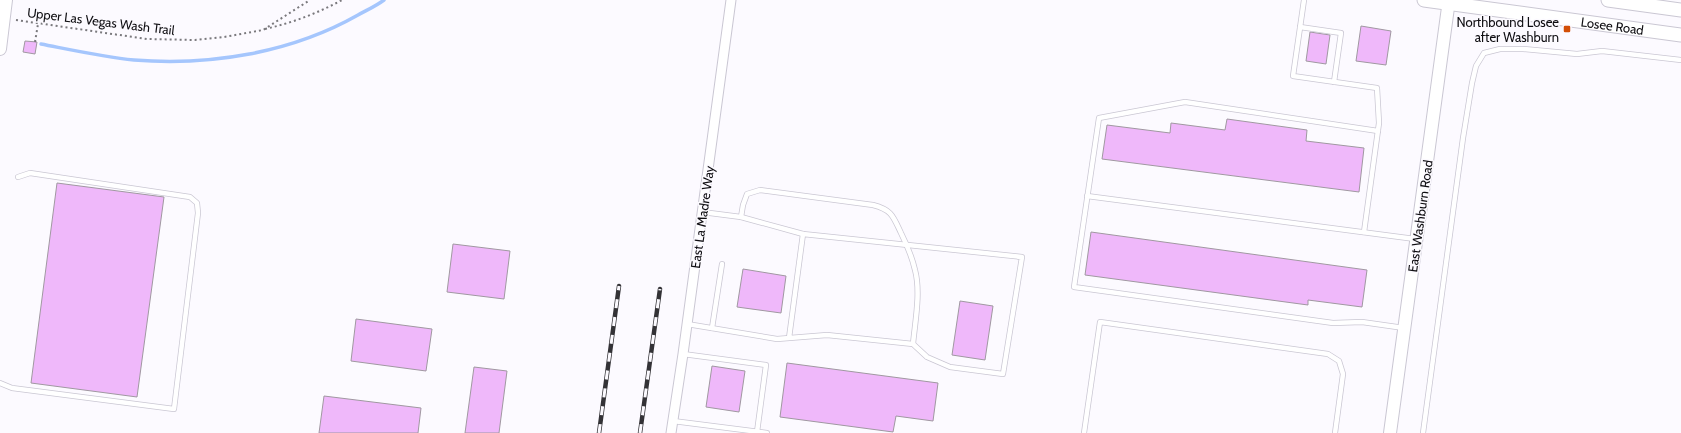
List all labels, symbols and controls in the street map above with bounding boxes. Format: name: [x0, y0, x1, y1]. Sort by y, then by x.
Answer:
street label: Upper Las Vegas Wash Trail: [26, 4, 176, 38]
street label: Losee Road: [1580, 13, 1645, 38]
place label: Northbound Losee after Washburn: [1457, 14, 1559, 45]
marker: Northbound Losee after Washburn: [1562, 24, 1572, 34]
street label: East Washburn Road: [1404, 159, 1436, 273]
street label: East La Madre Way: [687, 164, 717, 269]

